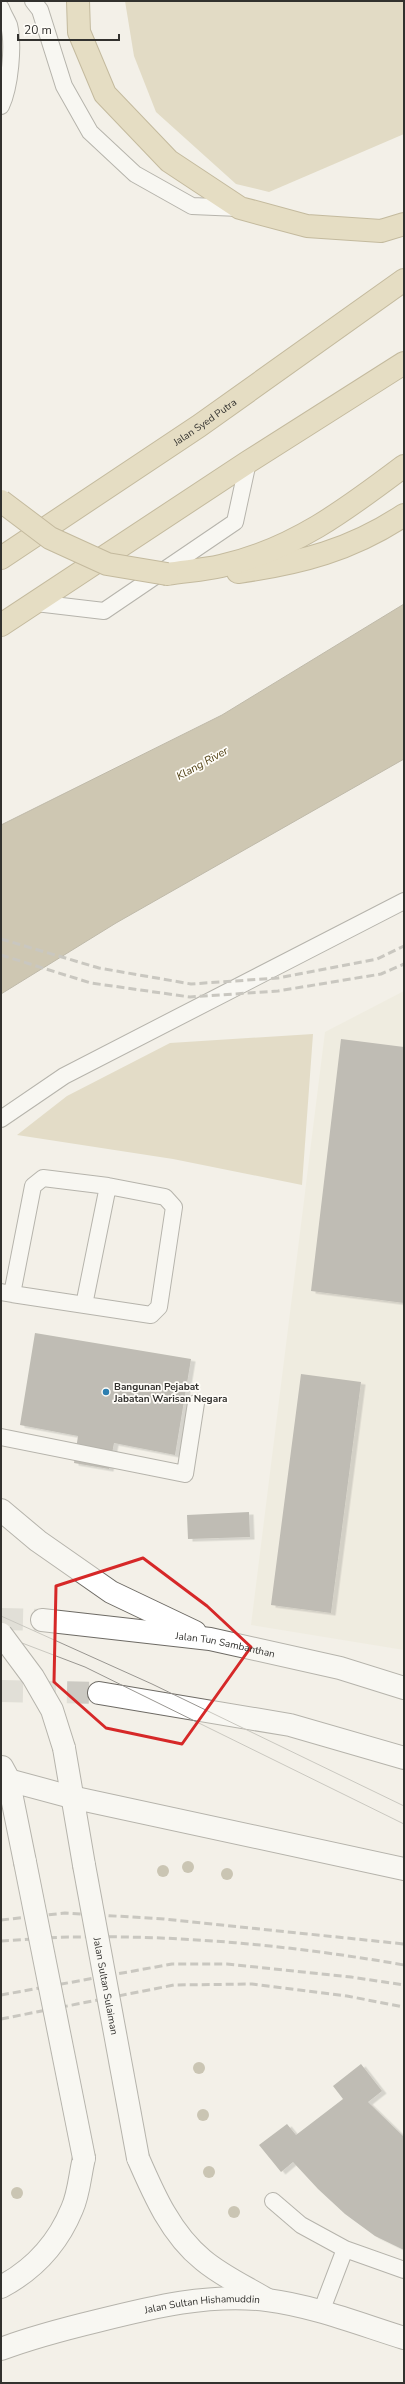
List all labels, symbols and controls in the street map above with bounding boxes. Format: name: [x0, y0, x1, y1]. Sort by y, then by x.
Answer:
scale bar: [18, 16, 119, 42]
text: 20 m: [24, 22, 52, 38]
street label: Jalan Syed Putra: [170, 395, 240, 450]
water label: Klang River: [174, 743, 232, 784]
place label: Bangunan Pejabat Jabatan Warisan Negara: [113, 1380, 227, 1406]
marker: Bangunan Pejabat Jabatan Warisan Negara: [101, 1387, 111, 1397]
street label: Jalan Tun Sambanthan: [174, 1629, 276, 1661]
street label: Jalan Sultan Sulaiman: [89, 1935, 121, 2036]
street label: Jalan Sultan Hishamuddin: [142, 2292, 260, 2318]

